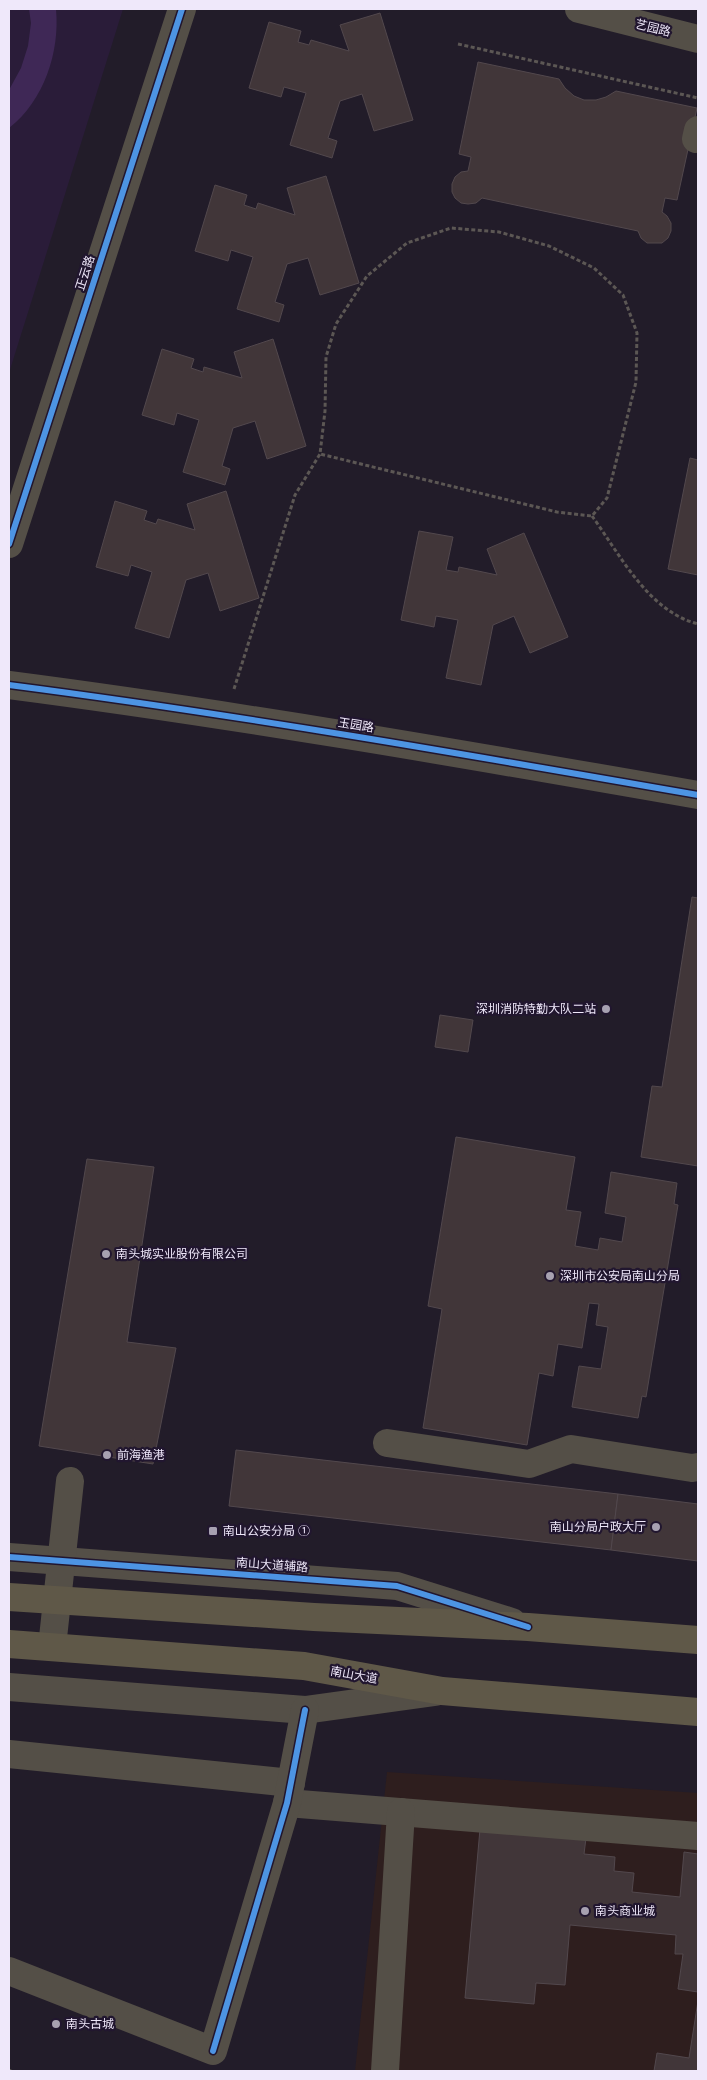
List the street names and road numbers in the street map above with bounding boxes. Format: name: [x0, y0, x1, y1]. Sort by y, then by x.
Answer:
street label: 艺园路: [634, 15, 673, 40]
street label: 正云路: [71, 253, 98, 293]
street label: 玉园路: [337, 713, 375, 736]
street label: 南山大道辅路: [236, 1554, 309, 1575]
street label: 南山大道: [329, 1662, 379, 1687]

